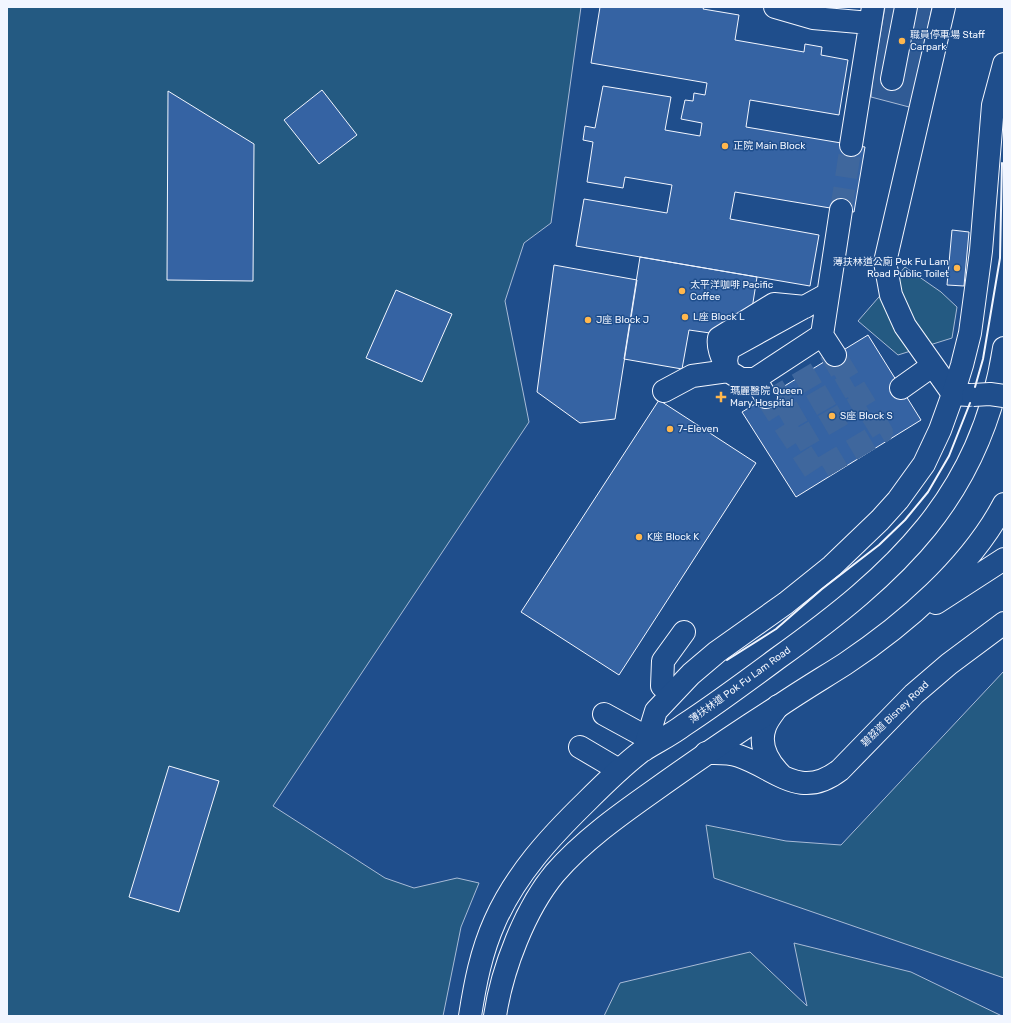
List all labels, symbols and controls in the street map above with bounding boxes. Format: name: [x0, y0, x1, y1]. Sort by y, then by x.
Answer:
place label: 職員停車場 Staff Carpark: [910, 29, 985, 53]
marker: 職員停車場 Staff Carpark: [897, 36, 907, 46]
place label: 正院 Main Block: [733, 140, 806, 152]
marker: 正院 Main Block: [720, 141, 730, 151]
place label: 薄扶林道公廁 Pok Fu Lam Road Public Toilet: [833, 256, 949, 280]
marker: 薄扶林道公廁 Pok Fu Lam Road Public Toilet: [952, 263, 962, 273]
place label: 太平洋咖啡 Pacific Coffee: [690, 279, 774, 303]
marker: 太平洋咖啡 Pacific Coffee: [677, 286, 687, 296]
place label: L座 Block L: [693, 311, 745, 323]
marker: L座 Block L: [680, 312, 690, 322]
place label: J座 Block J: [596, 314, 649, 326]
marker: J座 Block J: [583, 315, 593, 325]
place label: 瑪麗醫院 Queen Mary Hospital: [730, 385, 803, 409]
marker: 瑪麗醫院 Queen Mary Hospital: [715, 391, 727, 403]
place label: S座 Block S: [840, 410, 893, 422]
marker: S座 Block S: [827, 411, 837, 421]
place label: 7-Eleven: [678, 423, 718, 435]
marker: 7-Eleven: [665, 424, 675, 434]
place label: K座 Block K: [647, 531, 699, 543]
marker: K座 Block K: [634, 532, 644, 542]
street label: 薄扶林道 Pok Fu Lam Road: [687, 644, 793, 726]
street label: 碧荔道 Bisney Road: [859, 679, 931, 749]

